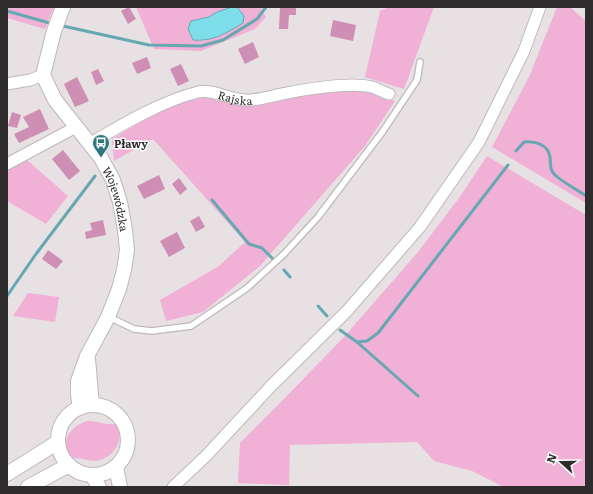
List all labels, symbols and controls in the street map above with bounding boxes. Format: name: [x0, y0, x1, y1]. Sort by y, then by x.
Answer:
street label: Rajska: [216, 86, 253, 108]
bus stop icon: Pławy: [91, 133, 111, 158]
place label: Pławy: [114, 135, 148, 151]
street label: Wojewódzka: [99, 164, 133, 233]
north arrow: [541, 442, 581, 482]
text: N: [542, 451, 560, 465]

